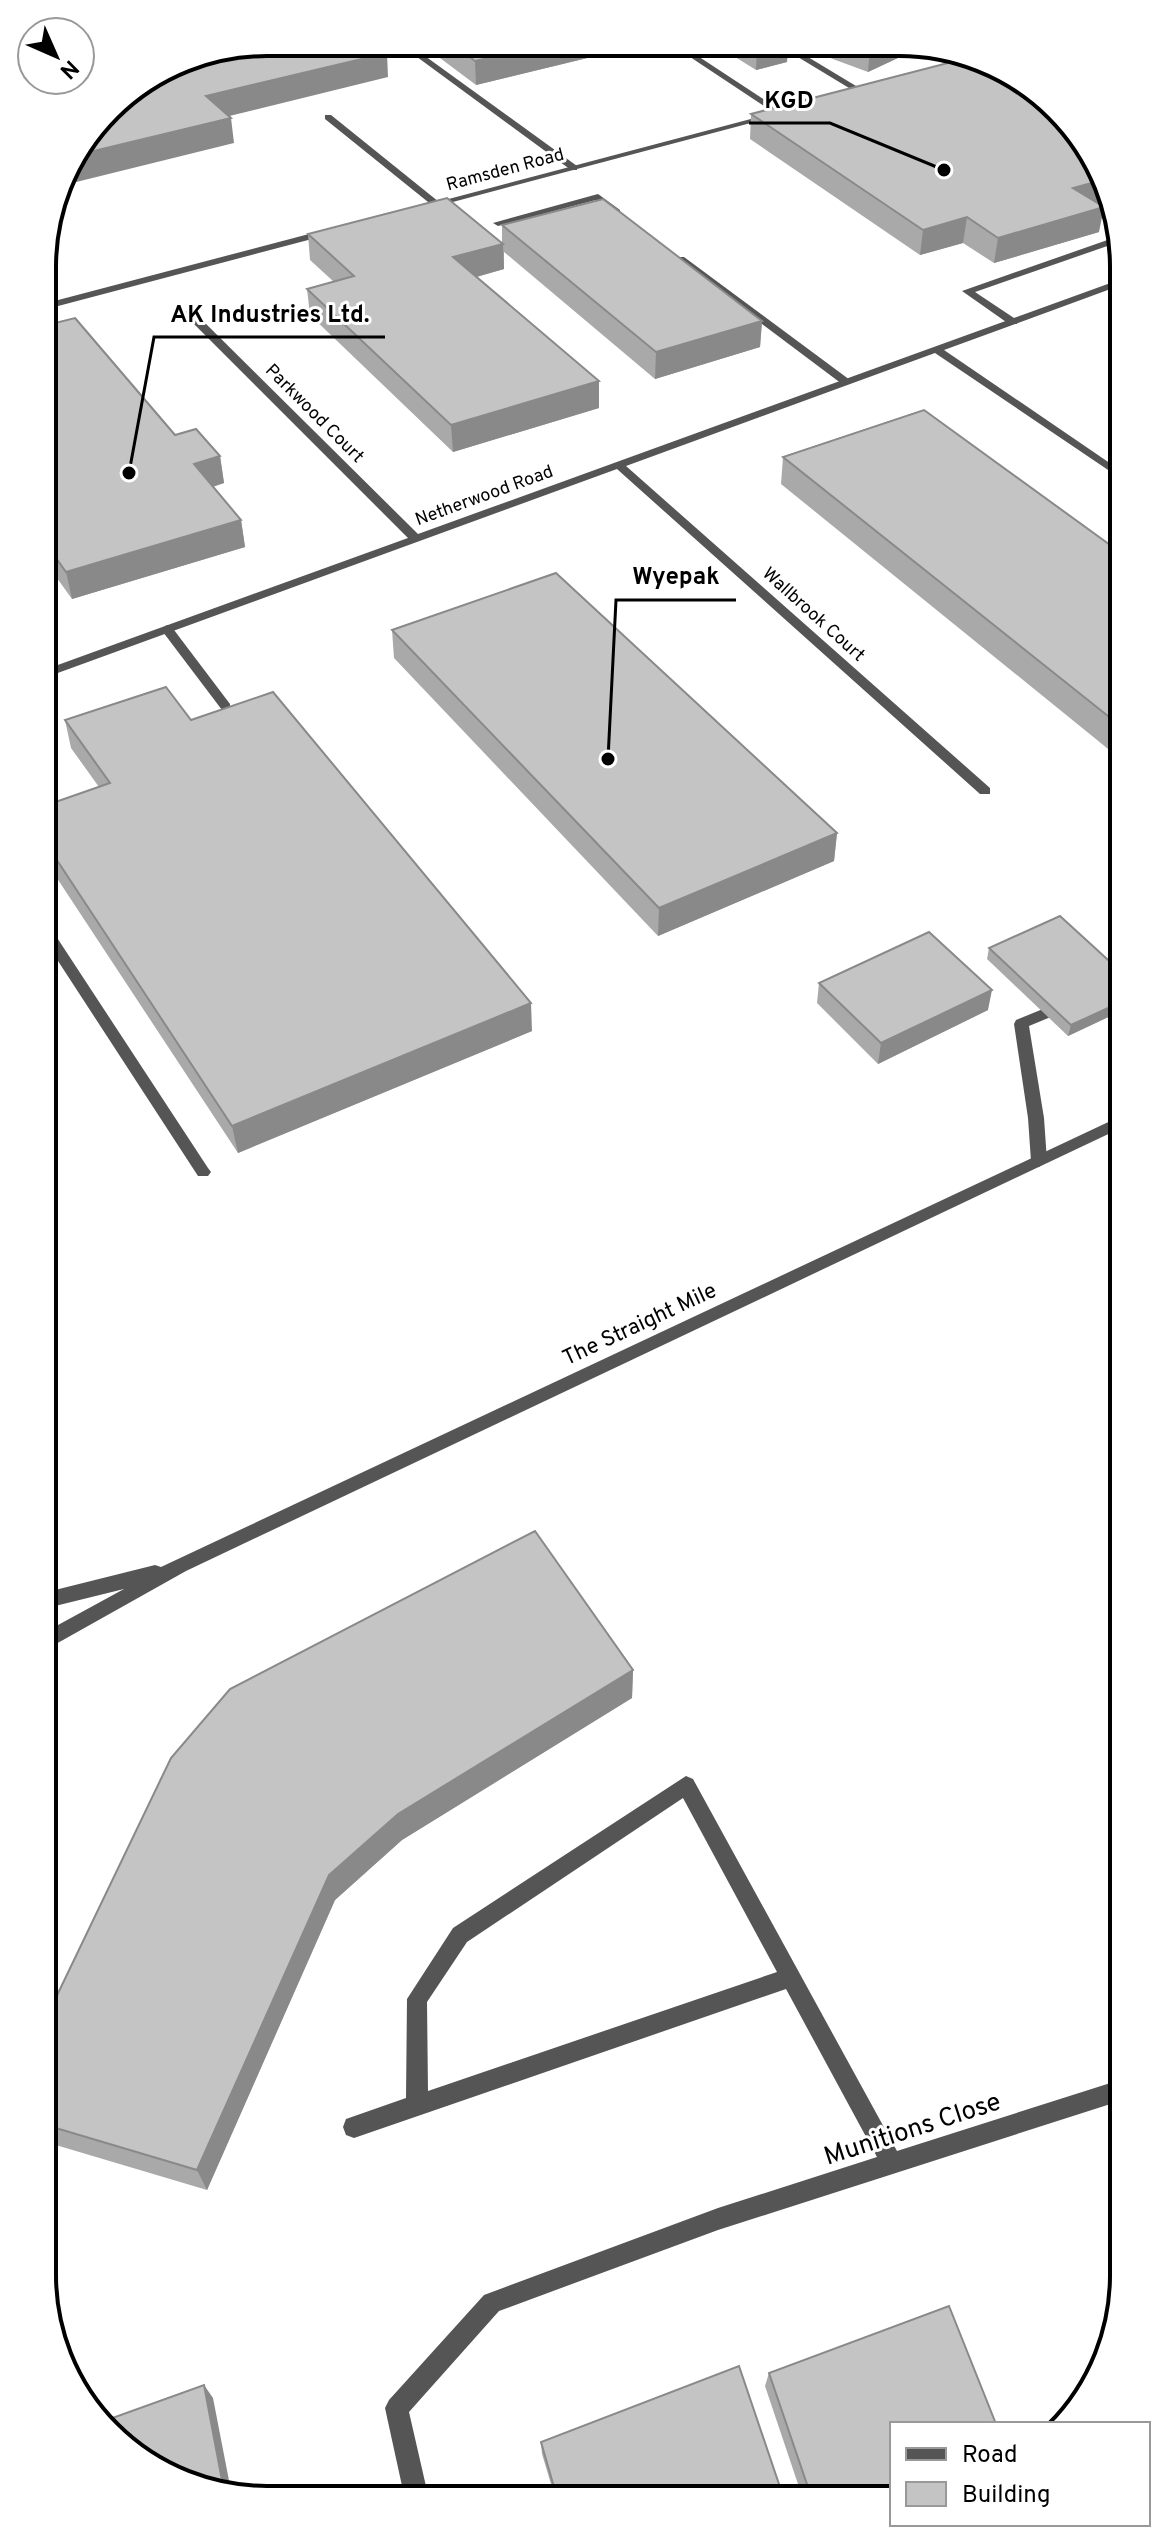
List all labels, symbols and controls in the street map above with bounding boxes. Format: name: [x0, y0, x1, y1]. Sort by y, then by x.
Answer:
north arrow: [16, 16, 96, 96]
text: N: [53, 53, 84, 84]
callout: KGD: [749, 75, 830, 123]
text: KGD: [764, 87, 814, 117]
street label: Ramsden Road: [444, 144, 567, 197]
callout: AK Industries Ltd.: [154, 289, 385, 337]
text: AK Industries Ltd.: [170, 301, 370, 331]
street label: Parkwood Court: [260, 360, 368, 468]
street label: Netherwood Road: [412, 461, 557, 532]
callout: Wyepak: [616, 552, 736, 600]
text: Wyepak: [632, 563, 720, 593]
street label: Wallbrook Court: [757, 563, 869, 667]
street label: The Straight Mile: [559, 1278, 721, 1373]
street label: Munitions Close: [820, 2086, 1005, 2175]
legend: [890, 2422, 1150, 2526]
text: Road: [962, 2441, 1018, 2471]
text: Building: [962, 2481, 1051, 2511]

